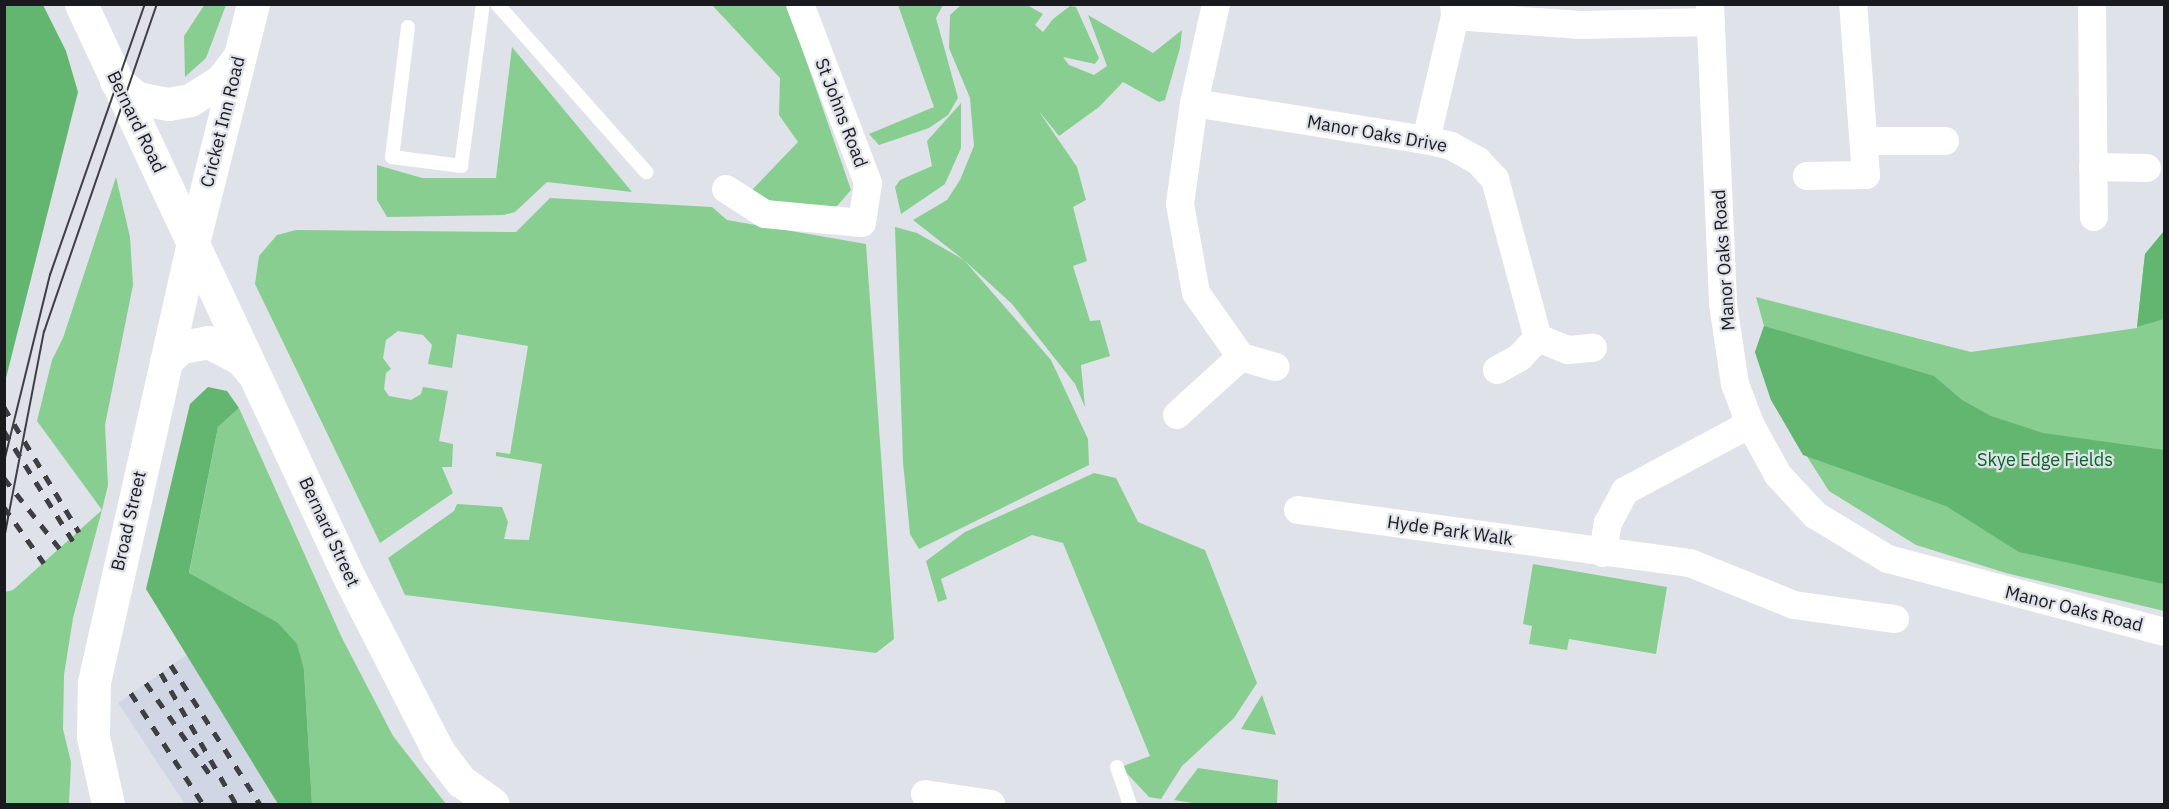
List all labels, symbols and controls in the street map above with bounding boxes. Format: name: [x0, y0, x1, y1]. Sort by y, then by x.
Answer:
street label: Cricket Inn Road: [196, 54, 250, 190]
street label: St Johns Road: [810, 55, 872, 171]
street label: Bernard Road: [102, 68, 170, 176]
street label: Manor Oaks Drive: [1305, 111, 1449, 157]
street label: Manor Oaks Road: [1708, 189, 1740, 331]
park label: Skye Edge Fields: [1977, 449, 2113, 471]
street label: Broad Street: [107, 469, 151, 573]
street label: Bernard Street: [294, 474, 364, 590]
street label: Hyde Park Walk: [1386, 511, 1514, 551]
street label: Manor Oaks Road: [2003, 581, 2145, 637]

